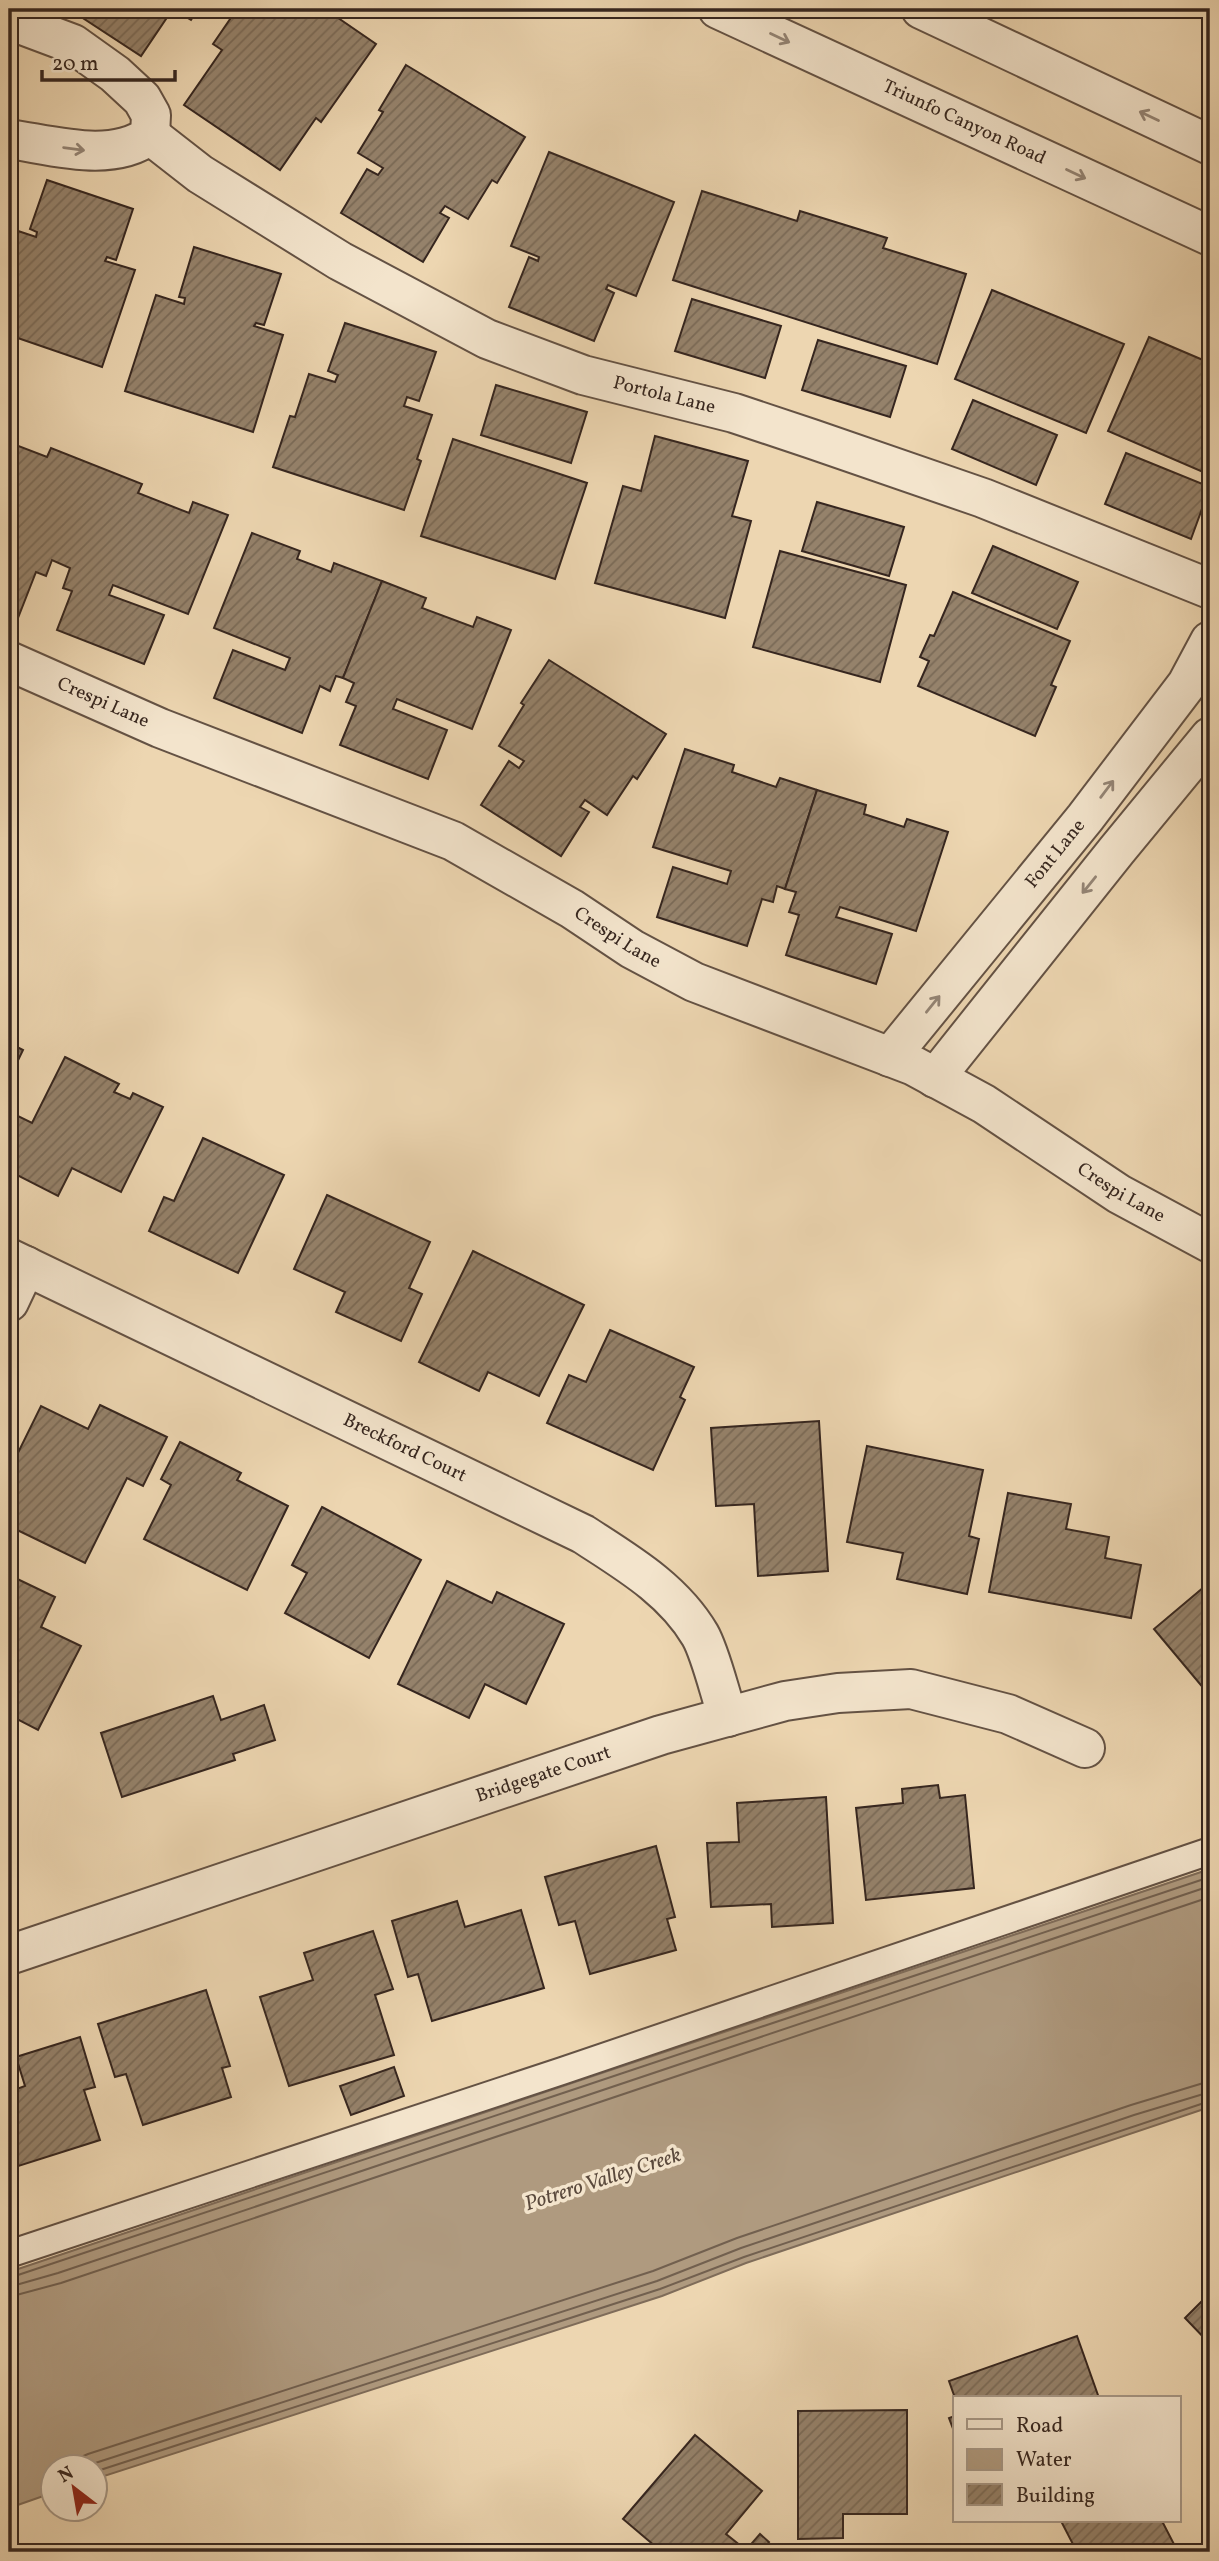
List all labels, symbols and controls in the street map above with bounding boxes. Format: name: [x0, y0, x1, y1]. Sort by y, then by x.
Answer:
one-way arrow: [769, 32, 790, 45]
scale bar: [42, 38, 175, 82]
text: 20 m: [52, 50, 98, 79]
street label: Triunfo Canyon Road: [878, 74, 1050, 171]
one-way arrow: [1138, 109, 1160, 122]
one-way arrow: [62, 142, 85, 155]
one-way arrow: [1064, 168, 1086, 181]
street label: Portola Lane: [610, 370, 718, 421]
street label: Crespi Lane: [53, 671, 153, 735]
one-way arrow: [1099, 780, 1114, 799]
street label: Font Lane: [1020, 814, 1092, 894]
one-way arrow: [1082, 875, 1097, 893]
street label: Crespi Lane: [569, 901, 665, 975]
one-way arrow: [925, 996, 941, 1014]
street label: Crespi Lane: [1072, 1156, 1169, 1229]
street label: Breckford Court: [339, 1407, 471, 1489]
street label: Bridgegate Court: [472, 1740, 615, 1810]
water label: Potrero Valley Creek: [521, 2141, 685, 2219]
legend: [953, 2396, 1180, 2522]
text: Road: [1016, 2412, 1063, 2441]
text: Water: [1016, 2446, 1072, 2475]
north arrow: [38, 2452, 108, 2522]
text: N: [54, 2460, 79, 2490]
text: Building: [1016, 2482, 1095, 2511]

